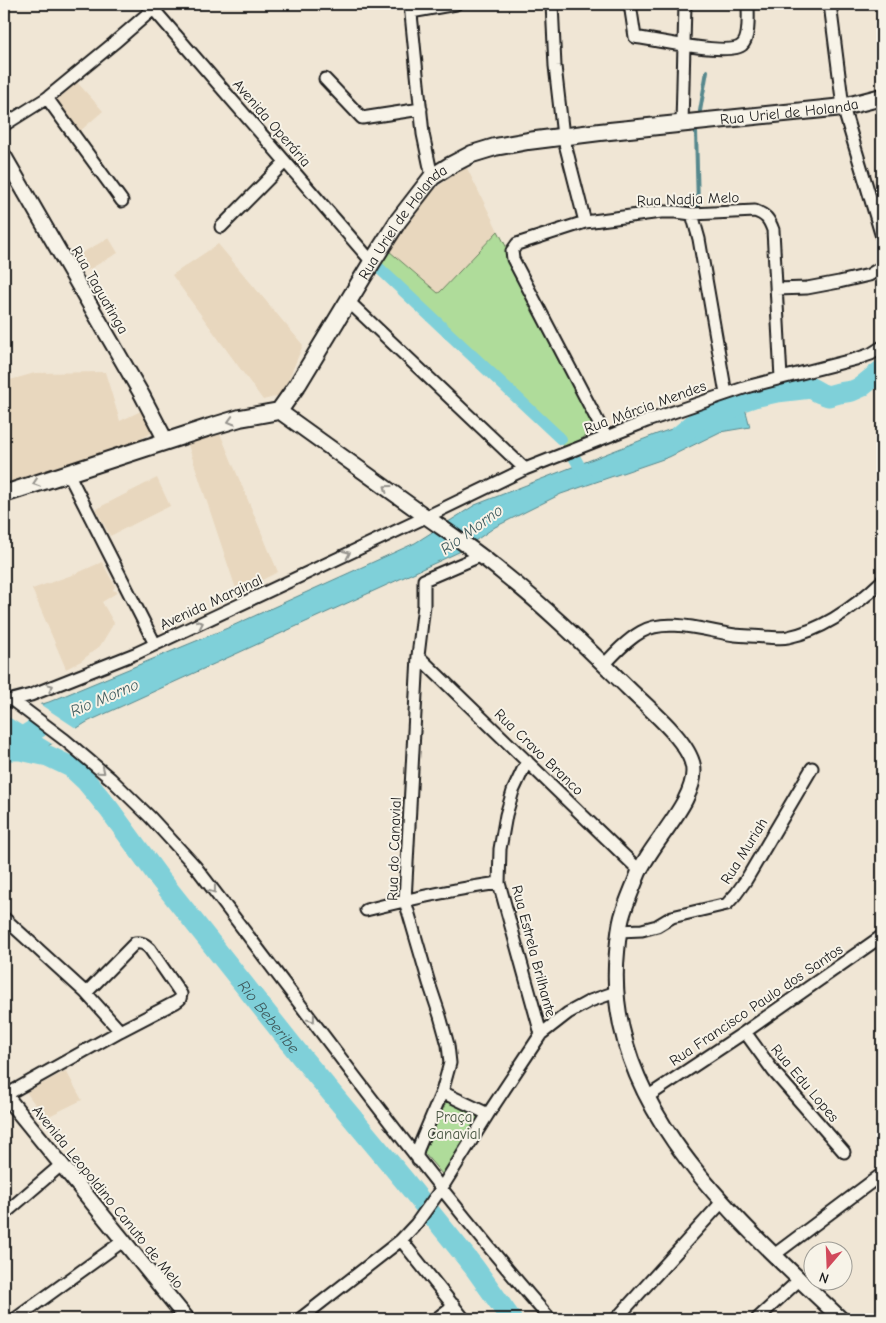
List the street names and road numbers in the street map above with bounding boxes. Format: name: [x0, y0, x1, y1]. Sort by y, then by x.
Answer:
street label: Avenida Operária: [229, 76, 315, 170]
street label: Rua Uriel de Holanda: [719, 94, 860, 129]
street label: Rua Uriel de Holanda: [354, 161, 451, 283]
street label: Rua Nadja Melo: [636, 188, 740, 210]
street label: Rua Taguatinga: [68, 243, 132, 337]
street label: Rua Márcia Mendes: [581, 377, 709, 437]
street label: Avenida Marginal: [157, 570, 265, 634]
street label: Rua Cravo Branco: [491, 705, 587, 799]
street label: Rua do Canavial: [383, 797, 405, 901]
street label: Rua Muriah: [717, 815, 771, 887]
street label: Rua Estrela Brilhante: [508, 883, 560, 1019]
street label: Rua Francisco Paulo dos Santos: [666, 940, 846, 1070]
street label: Rua Edu Lopes: [767, 1040, 843, 1126]
street label: Avenida Leopoldino Canuto de Melo: [28, 1102, 188, 1292]

